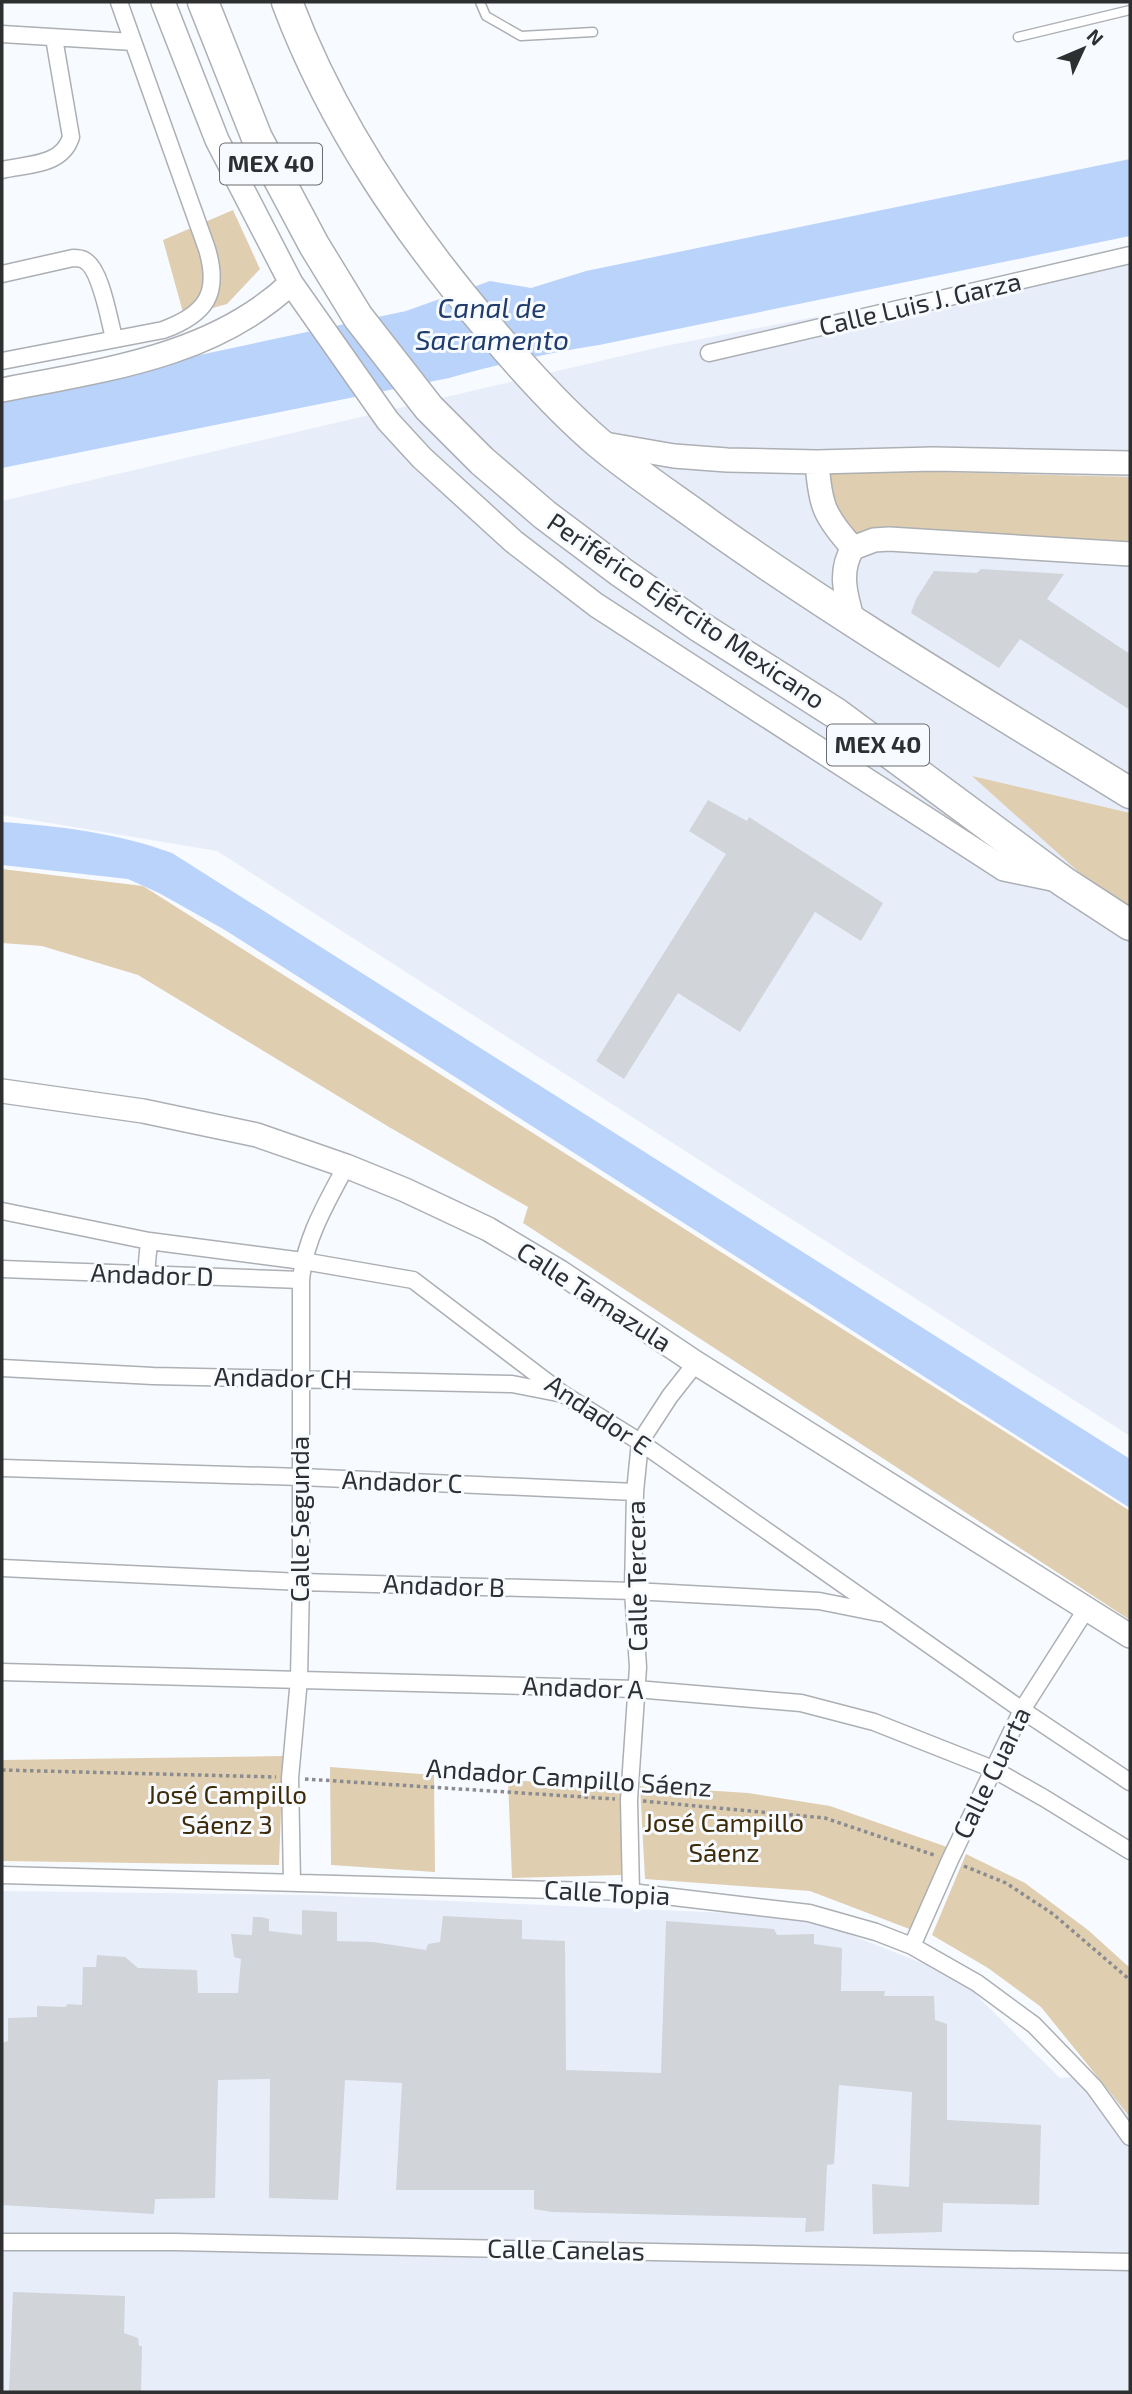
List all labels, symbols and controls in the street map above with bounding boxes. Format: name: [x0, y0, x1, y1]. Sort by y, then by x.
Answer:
north arrow: [1048, 14, 1118, 84]
text: N: [1083, 24, 1109, 50]
road number: MEX 40: [220, 144, 322, 184]
street label: Calle Luis J. Garza: [816, 264, 1024, 341]
water label: Canal de Sacramento: [415, 290, 569, 356]
street label: Periférico Ejército Mexicano: [542, 505, 832, 714]
road number: MEX 40: [827, 724, 929, 766]
street label: Calle Tamazula: [512, 1234, 678, 1357]
street label: Andador D: [90, 1256, 214, 1291]
street label: Andador CH: [214, 1360, 352, 1393]
street label: Andador E: [540, 1367, 657, 1460]
street label: Calle Segunda: [283, 1436, 314, 1602]
street label: Andador C: [341, 1463, 463, 1498]
street label: Calle Tercera: [619, 1500, 652, 1652]
street label: Andador B: [383, 1567, 506, 1602]
street label: Andador A: [522, 1669, 644, 1704]
street label: Calle Cuarta: [945, 1701, 1036, 1843]
street label: Andador Campillo Sáenz: [425, 1751, 713, 1802]
park label: José Campillo Sáenz 3: [147, 1778, 307, 1839]
park label: José Campillo Sáenz: [644, 1806, 804, 1867]
street label: Calle Topia: [543, 1873, 671, 1910]
street label: Calle Canelas: [487, 2232, 645, 2265]

